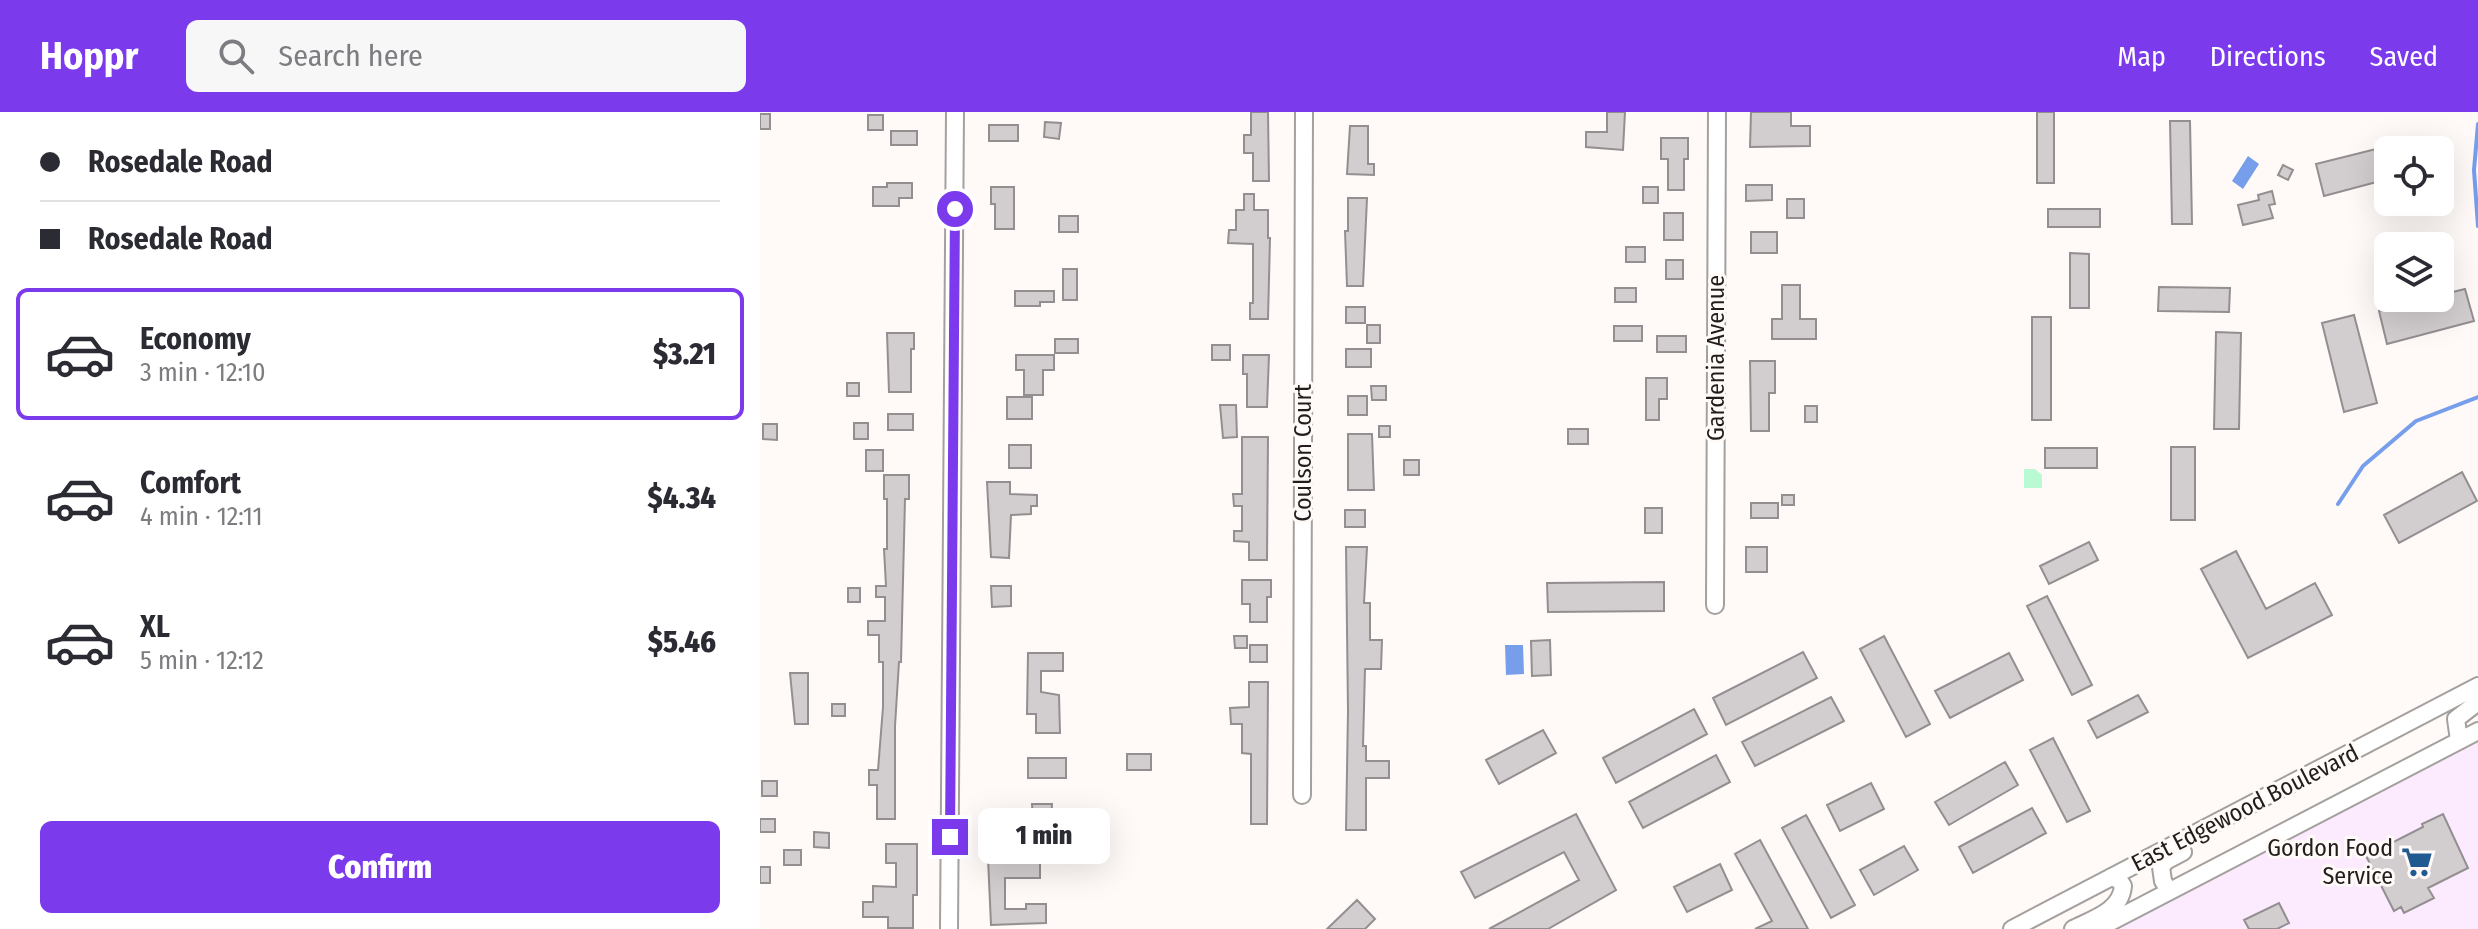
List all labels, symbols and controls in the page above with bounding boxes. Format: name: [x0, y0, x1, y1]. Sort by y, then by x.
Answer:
search box: [186, 20, 746, 92]
text: Hoppr: [40, 33, 138, 79]
icon: search: [214, 34, 258, 78]
text: Search here: [278, 38, 423, 74]
text: Map: [2117, 40, 2166, 73]
text: Directions: [2210, 40, 2326, 73]
text: Saved: [2370, 40, 2438, 73]
map controls: [2374, 136, 2454, 312]
button: locate: [2374, 136, 2454, 216]
text: Rosedale Road: [88, 144, 273, 180]
route start: [937, 191, 973, 227]
text: Rosedale Road: [88, 221, 273, 257]
button: layers: [2374, 232, 2454, 312]
street label: Gardenia Avenue: [1702, 275, 1730, 441]
icon: car: [44, 318, 116, 390]
text: Economy: [140, 321, 251, 357]
text: $3.21: [653, 336, 716, 372]
text: 3 min · 12:10: [140, 357, 266, 388]
street label: Coulson Court: [1289, 384, 1317, 522]
icon: car: [44, 462, 116, 534]
text: Comfort: [140, 465, 241, 501]
text: $4.34: [648, 480, 716, 516]
text: 4 min · 12:11: [140, 501, 263, 532]
icon: car: [44, 606, 116, 678]
text: XL: [140, 609, 170, 645]
text: $5.46: [648, 624, 716, 660]
text: 5 min · 12:12: [140, 645, 264, 676]
street label: East Edgewood Boulevard: [2127, 739, 2363, 877]
callout: 1 min: [978, 809, 1110, 865]
route end: [932, 819, 968, 855]
text: 1 min: [1016, 820, 1072, 851]
button: Confirm: [40, 821, 720, 913]
place label: Gordon Food Service: [2267, 834, 2393, 890]
supermarket icon: Gordon Food Service: [2400, 845, 2434, 879]

